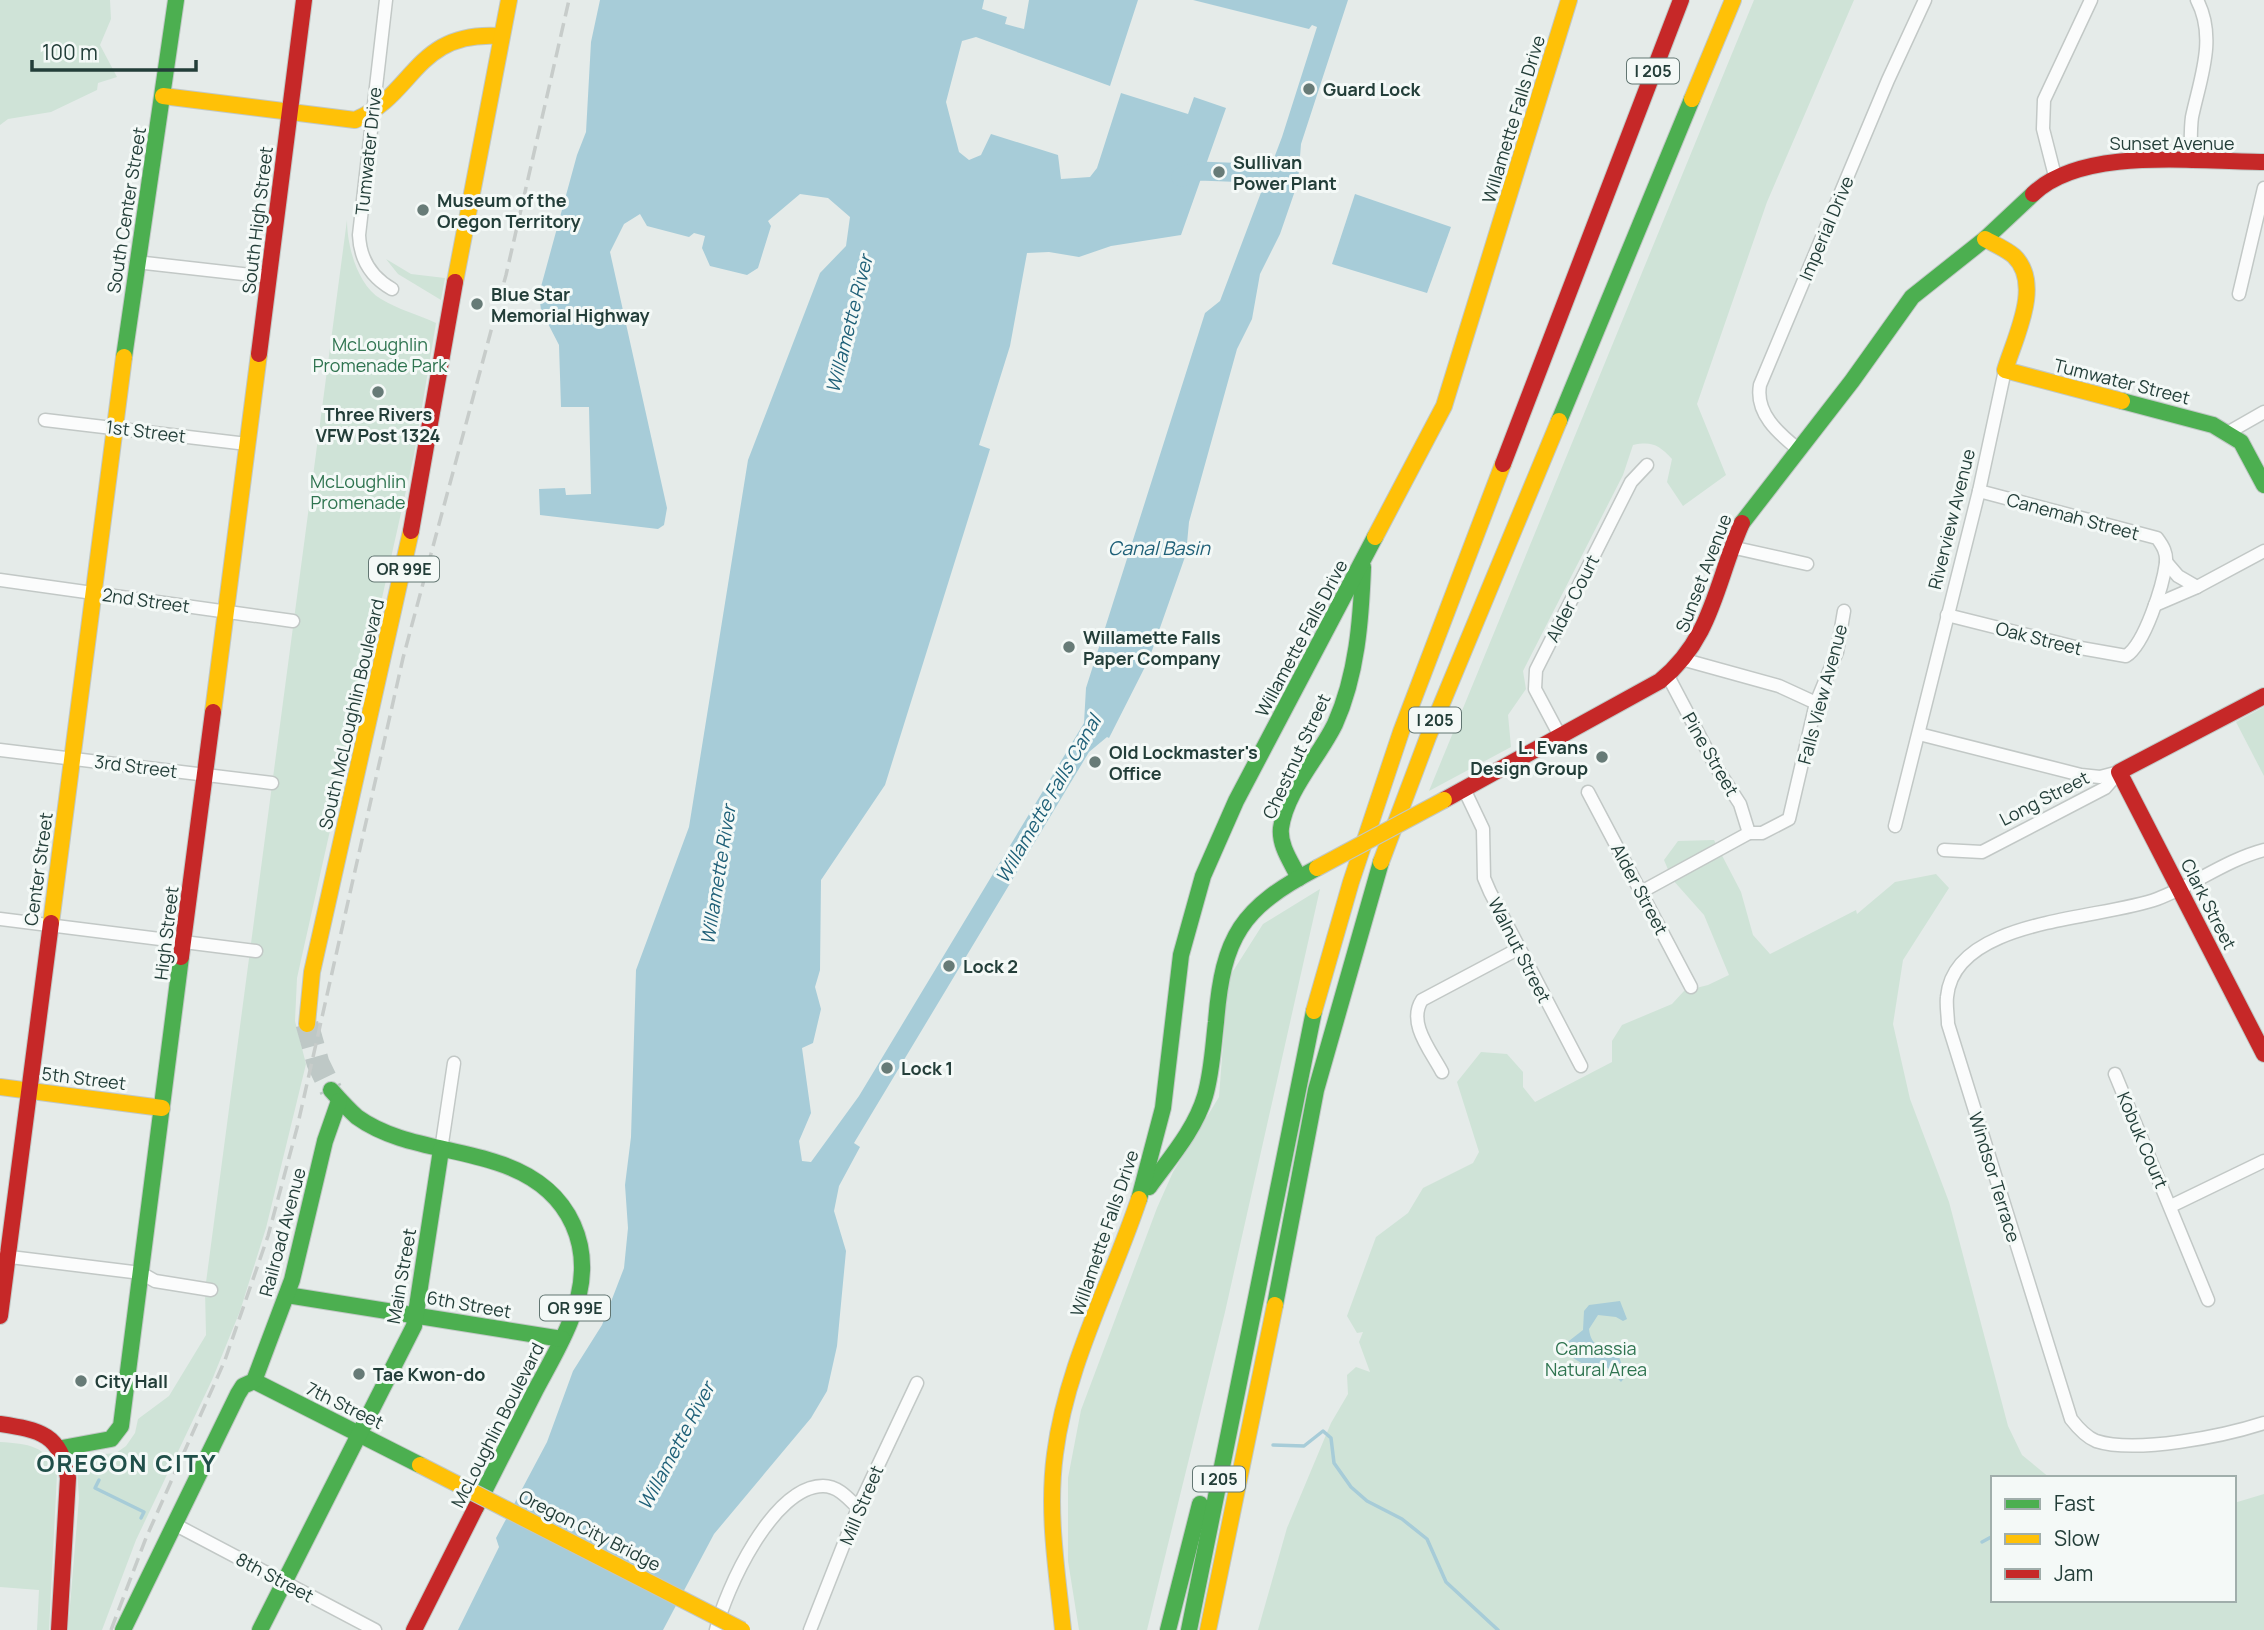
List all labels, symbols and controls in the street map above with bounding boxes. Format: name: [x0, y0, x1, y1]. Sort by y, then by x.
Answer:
scale bar: [32, 28, 196, 72]
street label: Willamette Falls Drive: [1476, 32, 1550, 206]
text: 100 m: [42, 38, 98, 66]
road number: I 205: [1627, 58, 1679, 83]
place label: Guard Lock: [1323, 77, 1422, 101]
marker: Guard Lock: [1301, 81, 1317, 97]
street label: Tumwater Drive: [349, 86, 387, 216]
street label: South Center Street: [101, 125, 151, 295]
street label: Sunset Avenue: [2110, 131, 2234, 155]
street label: South High Street: [236, 145, 278, 295]
place label: Sullivan Power Plant: [1233, 150, 1337, 195]
marker: Sullivan Power Plant: [1211, 164, 1227, 180]
street label: Imperial Drive: [1793, 172, 1859, 284]
place label: Museum of the Oregon Territory: [437, 188, 581, 233]
marker: Museum of the Oregon Territory: [415, 202, 431, 218]
water label: Willamette River: [819, 250, 879, 396]
place label: Blue Star Memorial Highway: [491, 282, 650, 327]
marker: Blue Star Memorial Highway: [469, 296, 485, 312]
park label: McLoughlin Promenade Park: [313, 332, 448, 377]
street label: Tumwater Street: [2051, 352, 2193, 410]
marker: Three Rivers VFW Post 1324: [370, 384, 386, 400]
place label: Three Rivers VFW Post 1324: [315, 402, 441, 447]
street label: 1st Street: [105, 414, 187, 448]
street label: Riverview Avenue: [1922, 446, 1980, 592]
park label: McLoughlin Promenade: [310, 469, 406, 514]
street label: Canemah Street: [2004, 487, 2142, 545]
street label: Sunset Avenue: [1669, 510, 1737, 636]
water label: Canal Basin: [1108, 535, 1211, 561]
street label: Alder Court: [1540, 550, 1604, 646]
street label: Willamette Falls Drive: [1249, 555, 1353, 721]
road number: OR 99E: [369, 556, 439, 582]
street label: 2nd Street: [101, 582, 191, 618]
street label: South McLoughlin Boulevard: [313, 596, 389, 832]
street label: Oak Street: [1993, 616, 2085, 660]
street label: Falls View Avenue: [1792, 621, 1852, 767]
place label: Willamette Falls Paper Company: [1083, 625, 1221, 670]
marker: Willamette Falls Paper Company: [1061, 639, 1077, 655]
street label: Chestnut Street: [1256, 689, 1336, 823]
water label: Willamette Falls Canal: [989, 708, 1108, 888]
road number: I 205: [1409, 708, 1461, 733]
street label: Pine Street: [1677, 708, 1745, 800]
place label: L. Evans Design Group: [1470, 735, 1588, 780]
place label: Old Lockmaster's Office: [1109, 740, 1258, 785]
street label: 3rd Street: [93, 749, 179, 783]
marker: L. Evans Design Group: [1594, 749, 1610, 765]
marker: Old Lockmaster's Office: [1087, 754, 1103, 770]
street label: Long Street: [1995, 765, 2093, 831]
water label: Willamette River: [694, 801, 742, 947]
street label: Center Street: [18, 811, 58, 927]
street label: Alder Street: [1606, 839, 1674, 939]
street label: Clark Street: [2176, 854, 2242, 954]
street label: High Street: [148, 885, 184, 981]
street label: Walnut Street: [1483, 893, 1557, 1007]
place label: Lock 2: [963, 954, 1018, 978]
marker: Lock 2: [941, 958, 957, 974]
place label: Lock 1: [901, 1056, 953, 1080]
marker: Lock 1: [879, 1060, 895, 1076]
street label: 5th Street: [40, 1061, 128, 1095]
street label: Kobuk Court: [2112, 1088, 2174, 1192]
street label: Windsor Terrace: [1964, 1109, 2026, 1245]
street label: Willamette Falls Drive: [1064, 1147, 1144, 1319]
street label: Railroad Avenue: [253, 1165, 311, 1299]
street label: Main Street: [381, 1226, 421, 1326]
street label: 6th Street: [425, 1285, 513, 1323]
road number: OR 99E: [540, 1296, 610, 1320]
park label: Camassia Natural Area: [1545, 1336, 1647, 1381]
street label: McLoughlin Boulevard: [445, 1338, 549, 1512]
place label: Tae Kwon-do: [373, 1362, 485, 1386]
marker: Tae Kwon-do: [351, 1366, 367, 1382]
place label: City Hall: [95, 1369, 168, 1393]
marker: City Hall: [73, 1373, 89, 1389]
street label: 7th Street: [302, 1376, 388, 1434]
water label: Willamette River: [631, 1376, 722, 1514]
district label: OREGON CITY: [36, 1446, 218, 1479]
street label: Mill Street: [834, 1462, 888, 1548]
road number: I 205: [1193, 1466, 1245, 1492]
legend: [1991, 1476, 2236, 1602]
street label: Oregon City Bridge: [515, 1484, 665, 1576]
text: Fast: [2054, 1489, 2095, 1517]
text: Slow: [2054, 1524, 2100, 1552]
street label: 8th Street: [232, 1546, 318, 1608]
text: Jam: [2054, 1559, 2093, 1587]

